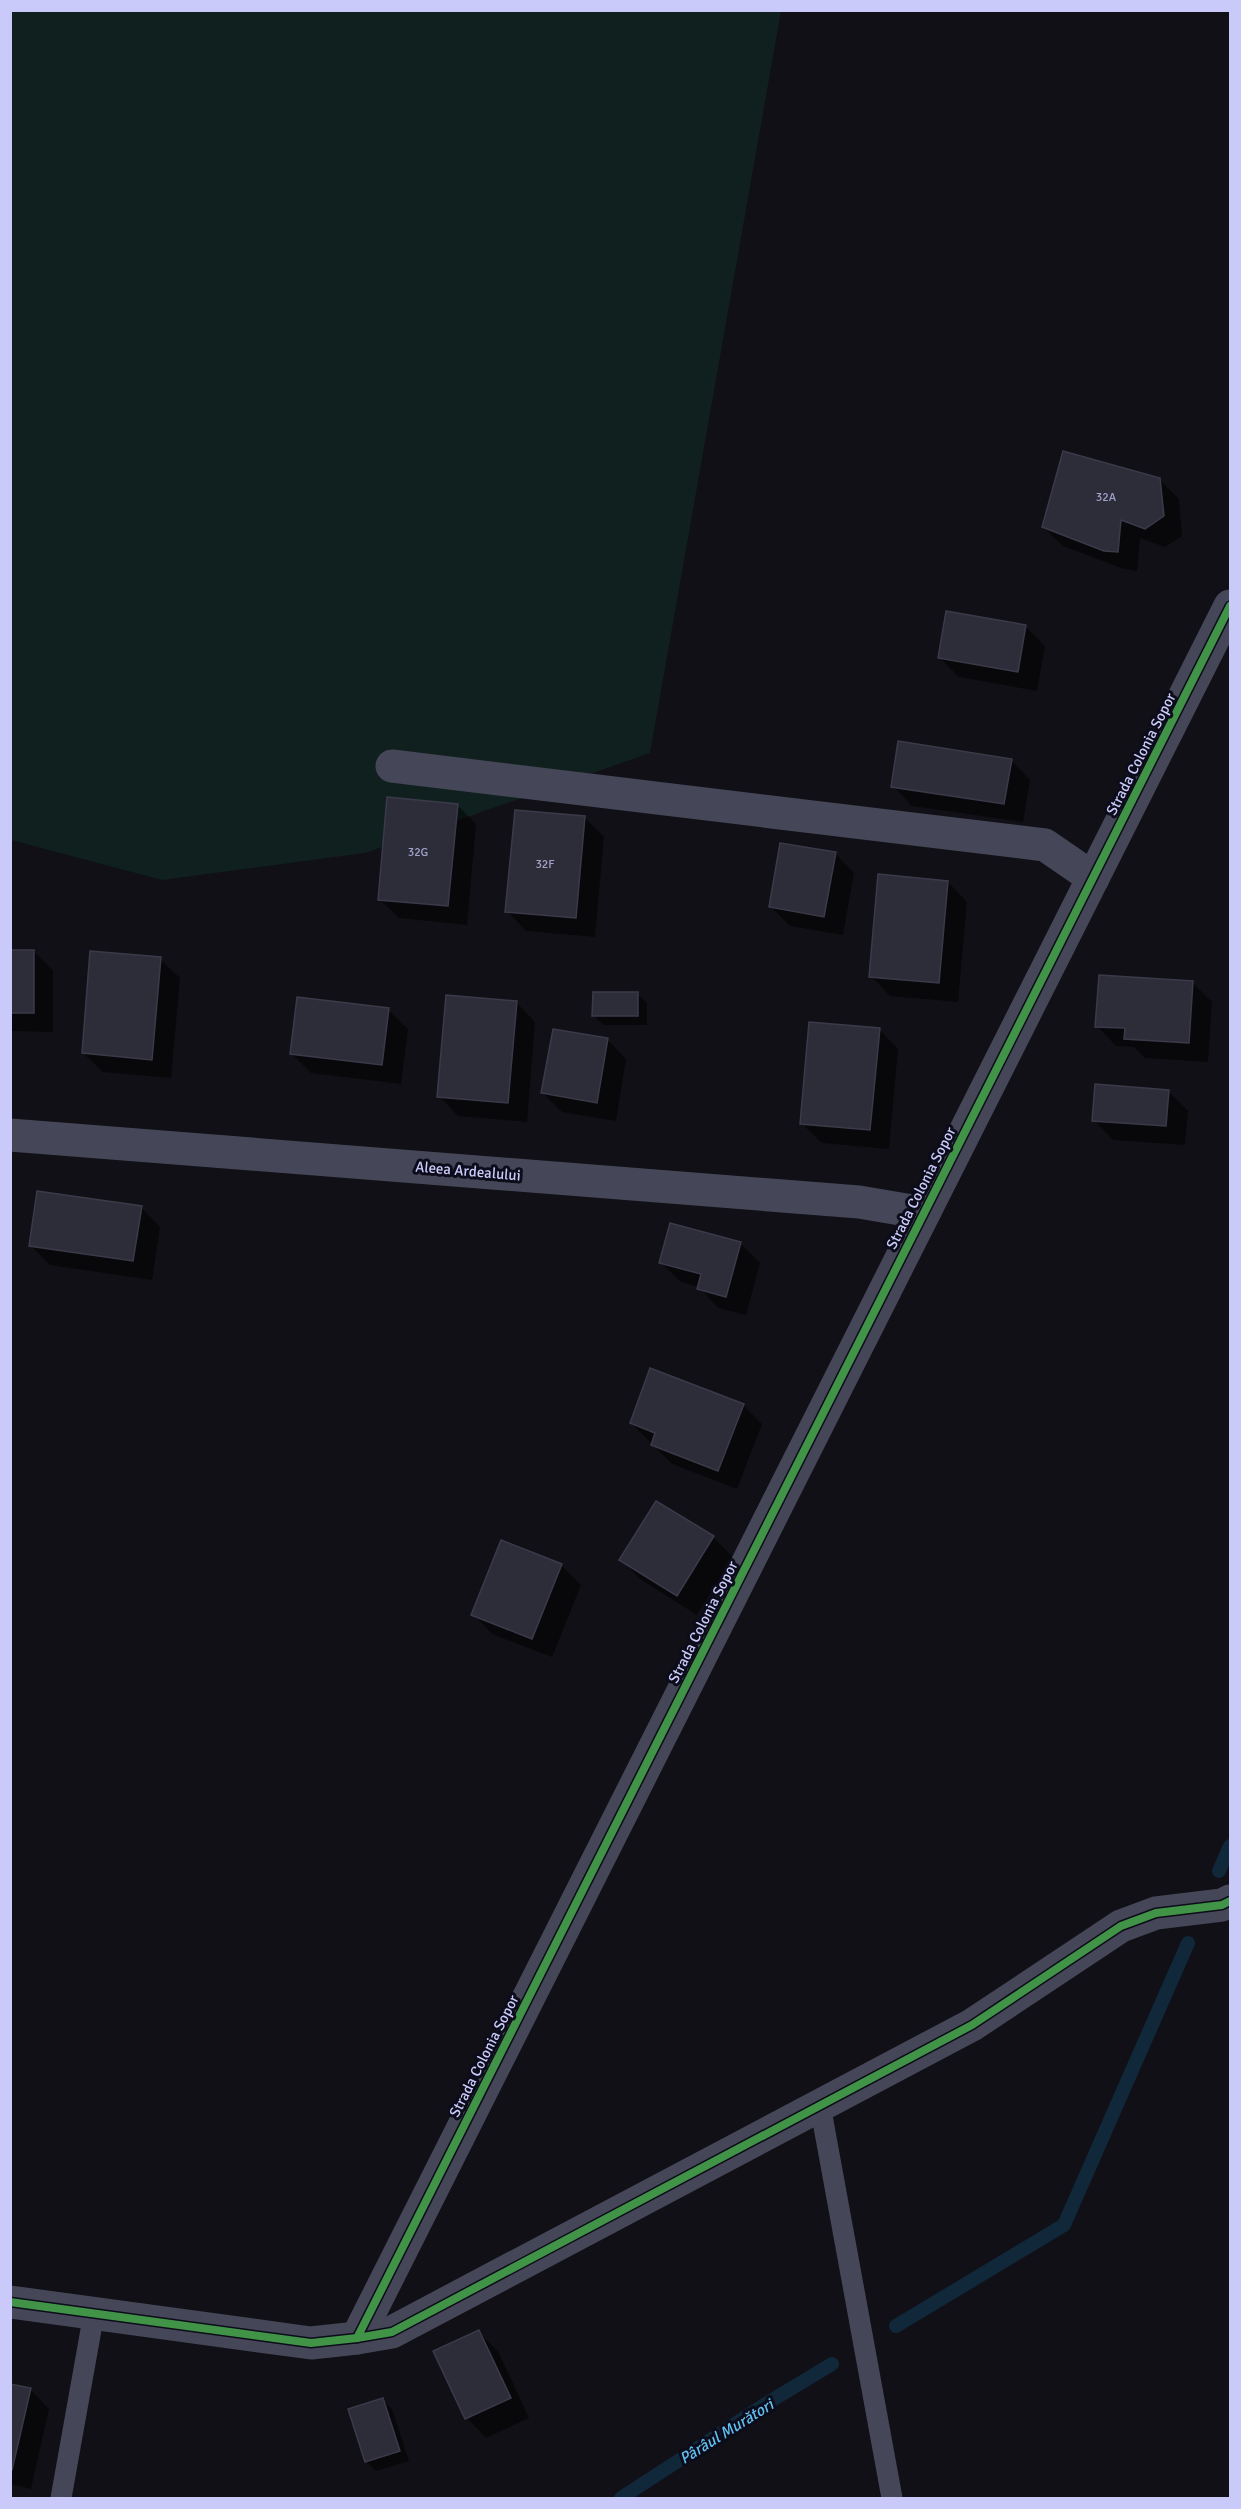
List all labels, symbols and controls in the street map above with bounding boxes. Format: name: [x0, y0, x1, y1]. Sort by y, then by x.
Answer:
house number: 32A: [1096, 490, 1117, 505]
street label: Strada Colonia Sopor: [1102, 689, 1180, 818]
house number: 32G: [408, 845, 428, 860]
house number: 32F: [535, 857, 555, 872]
street label: Strada Colonia Sopor: [882, 1123, 960, 1252]
street label: Aleea Ardealului: [415, 1157, 521, 1185]
street label: Strada Colonia Sopor: [664, 1557, 742, 1686]
street label: Strada Colonia Sopor: [445, 1991, 523, 2120]
water label: Pârâul Murători: [676, 2394, 779, 2469]

